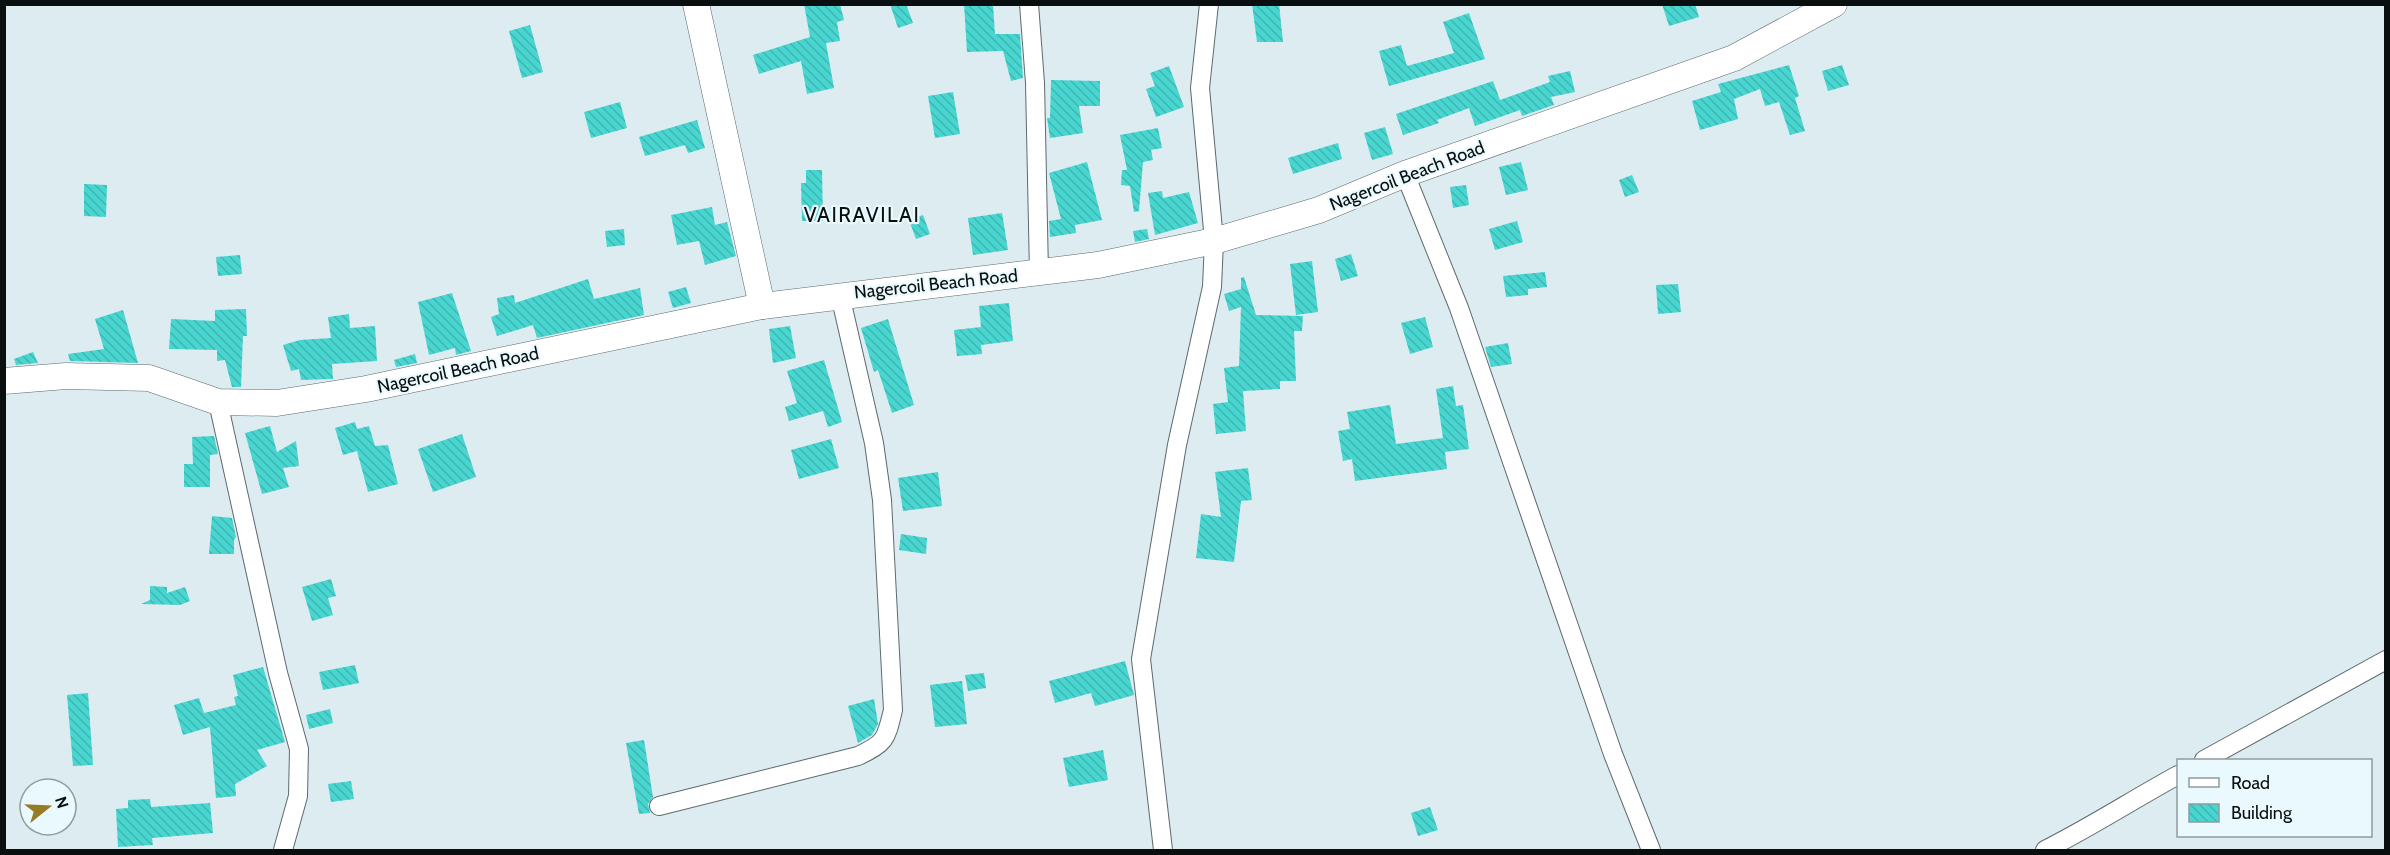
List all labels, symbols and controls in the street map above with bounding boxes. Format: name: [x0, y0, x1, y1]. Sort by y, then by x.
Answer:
street label: Nagercoil Beach Road: [1326, 136, 1488, 216]
district label: VAIRAVILAI: [804, 202, 920, 227]
street label: Nagercoil Beach Road: [853, 264, 1019, 304]
street label: Nagercoil Beach Road: [375, 342, 541, 398]
legend: [2177, 759, 2372, 837]
text: Road: [2231, 772, 2270, 794]
north arrow: [18, 777, 78, 837]
text: N: [51, 794, 73, 811]
text: Building: [2231, 802, 2293, 824]

